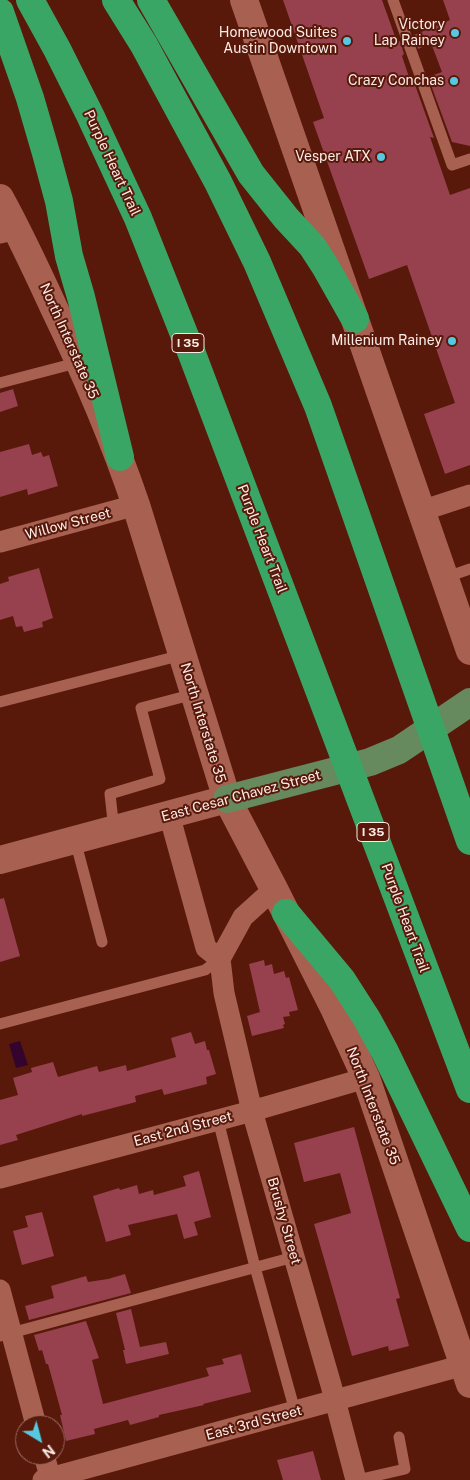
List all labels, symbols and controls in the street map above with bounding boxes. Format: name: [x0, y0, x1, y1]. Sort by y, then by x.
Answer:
place label: Victory Lap Rainey: [374, 17, 445, 49]
place label: Homewood Suites Austin Downtown: [219, 25, 337, 58]
marker: Victory Lap Rainey: [449, 27, 461, 39]
marker: Homewood Suites Austin Downtown: [341, 35, 353, 47]
place label: Crazy Conchas: [348, 73, 444, 89]
marker: Crazy Conchas: [448, 75, 460, 87]
street label: Purple Heart Trail: [80, 107, 144, 219]
place label: Vesper ATX: [295, 149, 371, 165]
marker: Vesper ATX: [375, 151, 387, 163]
street label: North Interstate 35: [36, 280, 102, 402]
road number: I 35: [172, 333, 204, 352]
place label: Millenium Rainey: [331, 333, 442, 349]
marker: Millenium Rainey: [446, 335, 458, 347]
street label: Purple Heart Trail: [234, 482, 290, 596]
street label: Willow Street: [23, 505, 113, 543]
street label: North Interstate 35: [177, 661, 229, 785]
street label: East Cesar Chavez Street: [160, 767, 322, 825]
road number: I 35: [357, 822, 389, 842]
street label: Purple Heart Trail: [377, 861, 433, 975]
street label: North Interstate 35: [343, 1045, 403, 1167]
street label: East 2nd Street: [132, 1108, 234, 1150]
street label: Brushy Street: [264, 1176, 304, 1266]
street label: East 3rd Street: [204, 1402, 304, 1444]
north arrow: [15, 1415, 65, 1465]
text: N: [39, 1441, 58, 1461]

